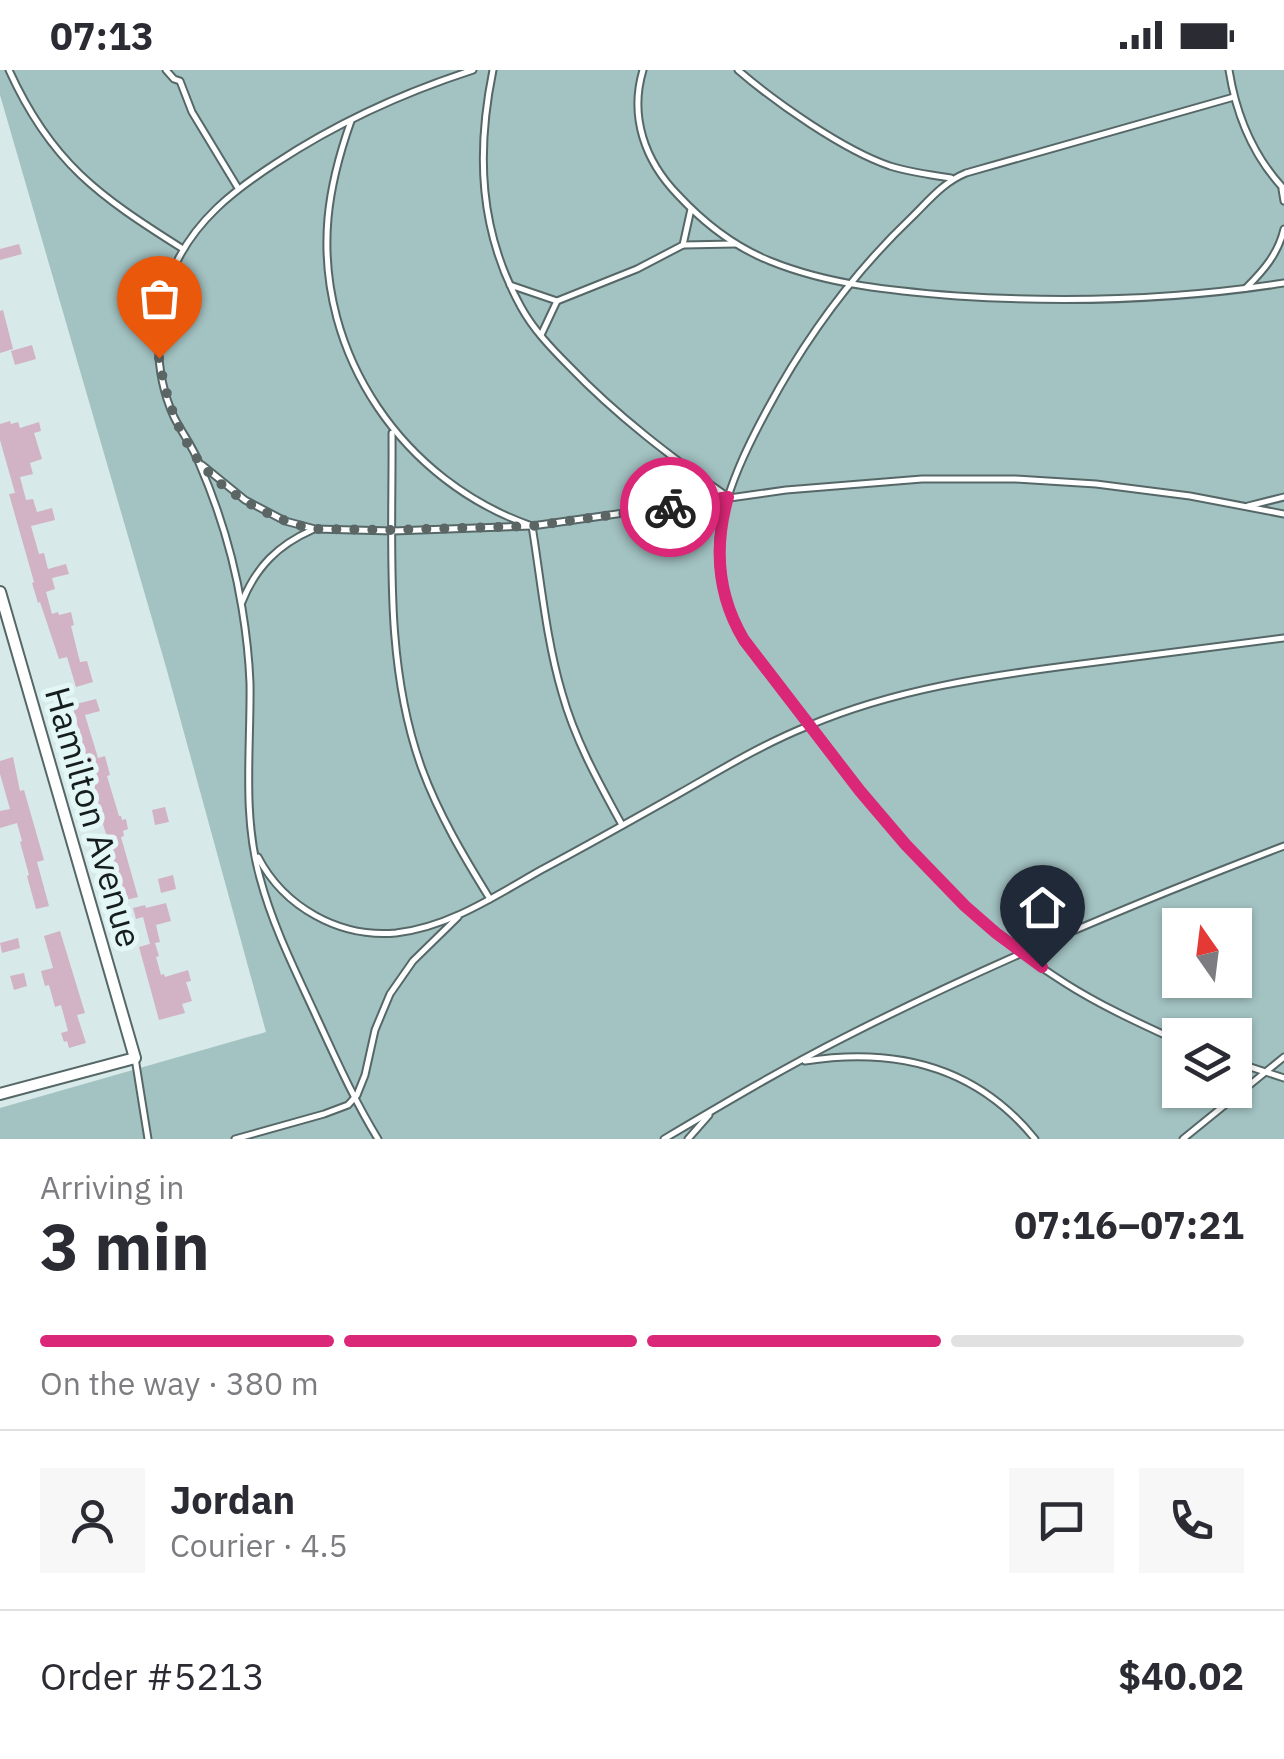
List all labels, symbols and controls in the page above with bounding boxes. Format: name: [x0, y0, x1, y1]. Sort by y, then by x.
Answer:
text: 07:13: [50, 11, 154, 60]
pin: [117, 256, 202, 359]
icon: bag: [132, 271, 187, 326]
courier: [620, 457, 720, 557]
icon: bike: [643, 480, 698, 535]
street label: Hamilton Avenue: [35, 681, 153, 953]
pin: [1000, 865, 1085, 968]
icon: home: [1015, 880, 1070, 935]
north arrow: [1162, 908, 1252, 998]
map controls: [1162, 908, 1252, 1108]
button: layers: [1162, 1018, 1252, 1108]
text: Arriving in: [40, 1166, 185, 1208]
text: 07:16–07:21: [1014, 1200, 1244, 1249]
text: 3 min: [40, 1203, 210, 1288]
text: On the way · 380 m: [40, 1362, 319, 1404]
button: person: [40, 1468, 145, 1573]
button: chat: [1009, 1468, 1114, 1573]
button: phone: [1139, 1468, 1244, 1573]
text: Jordan: [170, 1475, 295, 1524]
text: Courier · 4.5: [170, 1524, 348, 1566]
text: Order #5213: [40, 1651, 265, 1700]
text: $40.02: [1118, 1651, 1244, 1700]

